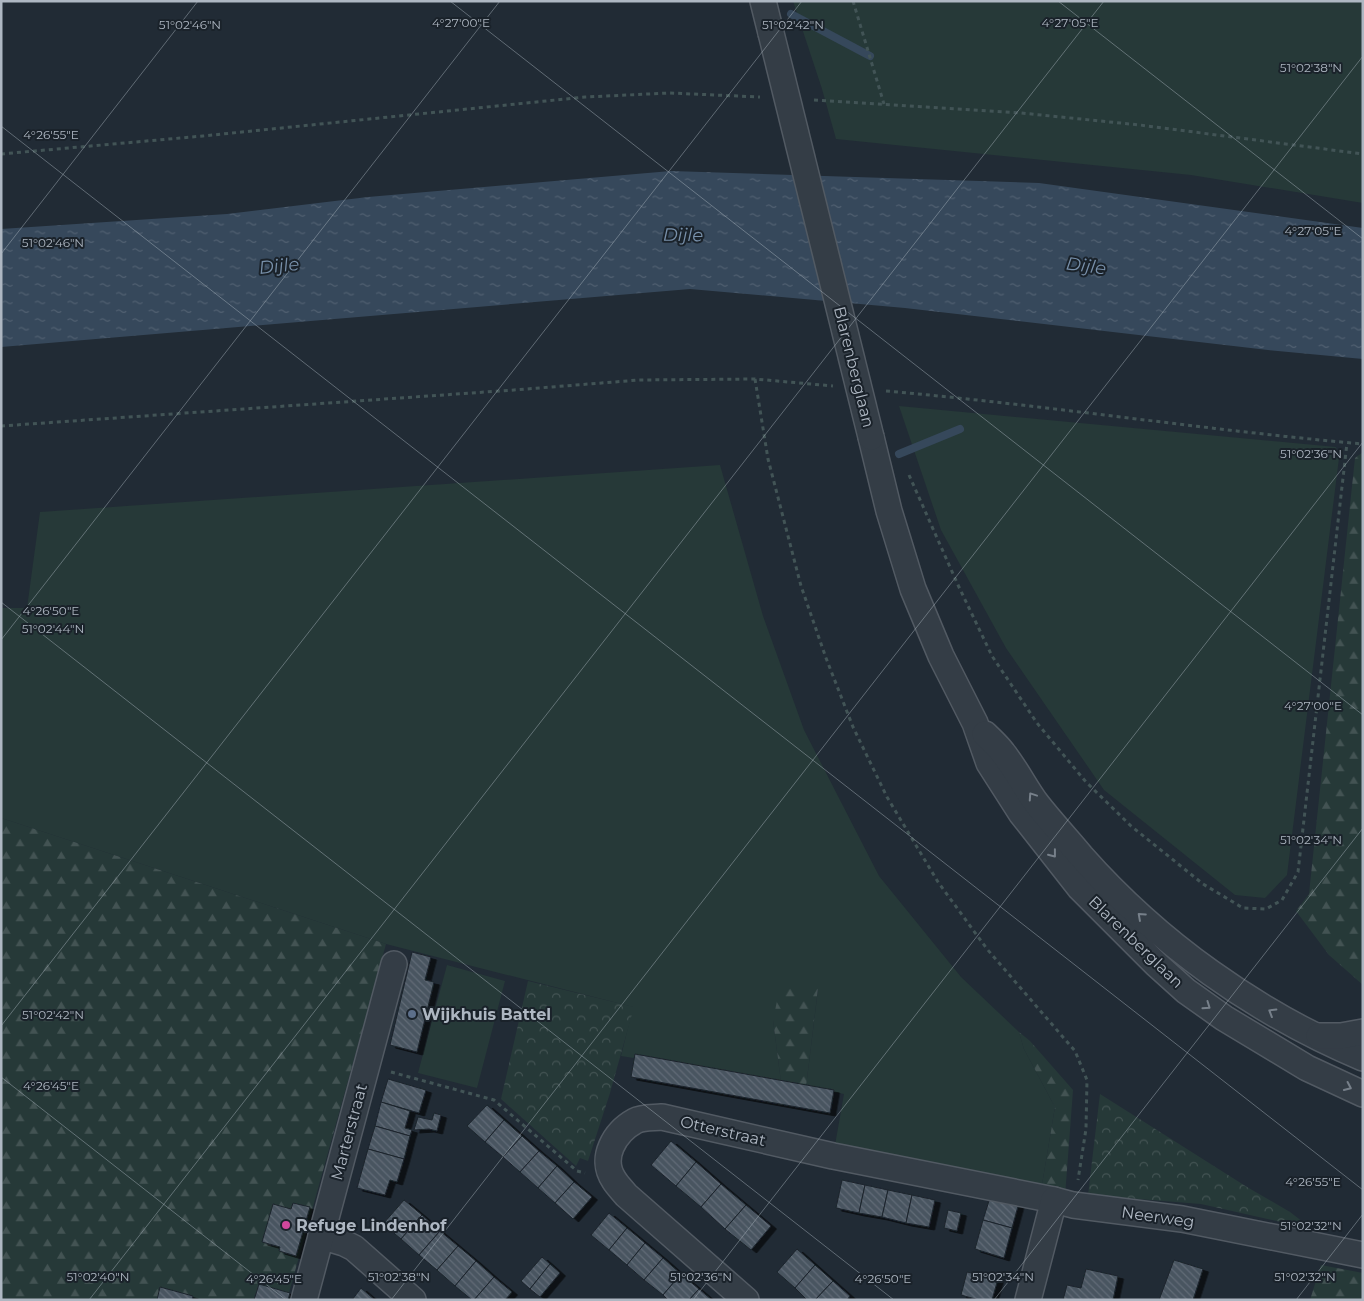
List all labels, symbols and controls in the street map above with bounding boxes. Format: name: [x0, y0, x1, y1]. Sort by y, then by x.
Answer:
text: 4°27'00"E: [432, 15, 490, 30]
text: 4°27'05"E: [1042, 15, 1098, 30]
text: 51°02'46"N: [159, 17, 221, 32]
text: 51°02'42"N: [762, 17, 824, 32]
text: 51°02'38"N: [1280, 60, 1342, 75]
text: 4°26'55"E: [23, 127, 79, 142]
text: 4°27'05"E: [1285, 223, 1341, 238]
water label: Dijle: [663, 224, 703, 246]
text: 51°02'46"N: [22, 235, 84, 250]
water label: Dijle: [1064, 252, 1108, 280]
water label: Dijle: [258, 253, 300, 279]
street label: Blarenberglaan: [830, 304, 878, 430]
text: 51°02'36"N: [1280, 446, 1342, 461]
text: 4°26'50"E: [23, 603, 79, 618]
text: 51°02'44"N: [22, 621, 84, 636]
text: 4°27'00"E: [1284, 698, 1342, 713]
one-way arrow: [1029, 792, 1038, 802]
text: 51°02'34"N: [1280, 832, 1342, 847]
one-way arrow: [1047, 848, 1056, 858]
street label: Blarenberglaan: [1085, 892, 1187, 992]
one-way arrow: [1138, 913, 1147, 922]
one-way arrow: [1201, 1000, 1211, 1009]
place label: Wijkhuis Battel: [422, 1005, 551, 1024]
text: 51°02'42"N: [22, 1007, 84, 1022]
marker: Wijkhuis Battel: [406, 1008, 418, 1020]
one-way arrow: [1269, 1008, 1278, 1018]
text: 4°26'45"E: [23, 1078, 79, 1093]
street label: Marterstraat: [327, 1081, 371, 1182]
one-way arrow: [1342, 1081, 1351, 1091]
street label: Otterstraat: [678, 1112, 768, 1150]
text: 4°26'55"E: [1285, 1174, 1341, 1189]
street label: Neerweg: [1120, 1202, 1196, 1232]
place label: Refuge Lindenhof: [296, 1216, 447, 1235]
text: 51°02'32"N: [1280, 1218, 1342, 1233]
marker: Refuge Lindenhof: [280, 1219, 292, 1231]
text: 51°02'40"N: [66, 1269, 130, 1284]
text: 51°02'38"N: [368, 1269, 430, 1284]
text: 51°02'36"N: [670, 1269, 732, 1284]
text: 51°02'34"N: [972, 1269, 1034, 1284]
text: 51°02'32"N: [1274, 1269, 1336, 1284]
text: 4°26'45"E: [246, 1271, 302, 1286]
text: 4°26'50"E: [855, 1271, 911, 1286]

